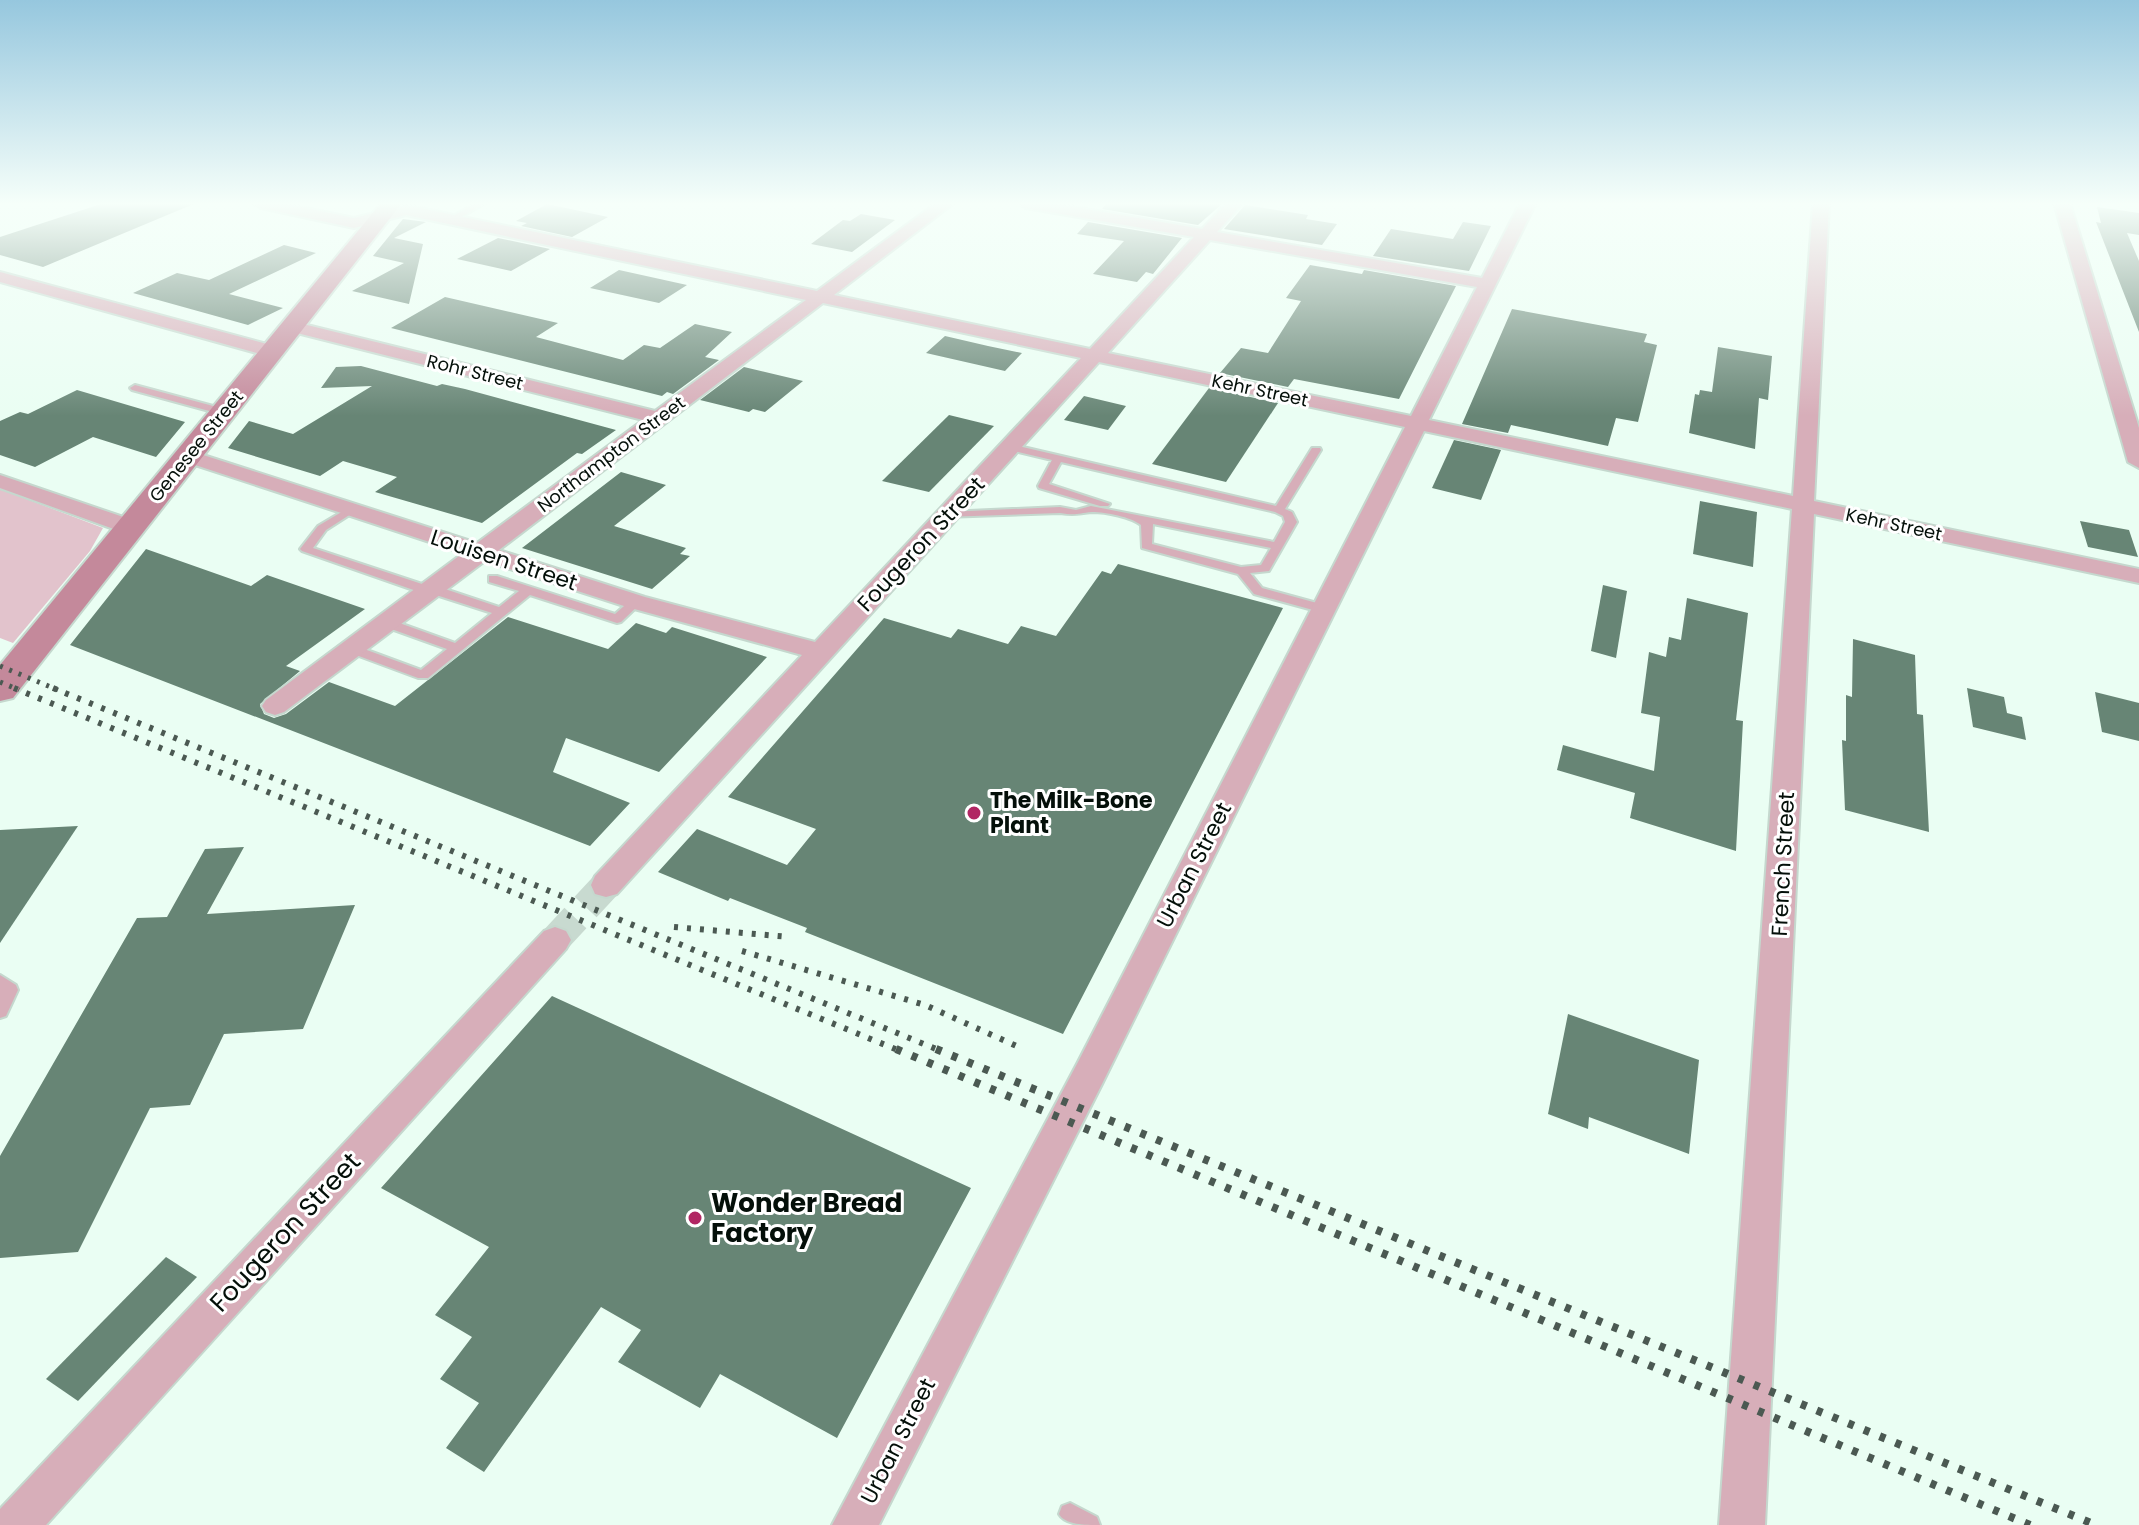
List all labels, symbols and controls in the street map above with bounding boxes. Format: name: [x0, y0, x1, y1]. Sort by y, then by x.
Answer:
street label: Rohr Street: [424, 348, 526, 396]
street label: Kehr Street: [1210, 368, 1310, 412]
street label: Genesee Street: [143, 385, 249, 507]
street label: Northampton Street: [532, 390, 690, 518]
street label: Fougeron Street: [850, 470, 992, 618]
street label: Kehr Street: [1844, 502, 1944, 546]
street label: Louisen Street: [427, 522, 581, 598]
place label: The Milk-Bone Plant: [990, 785, 1152, 841]
street label: French Street: [1764, 791, 1802, 937]
street label: Urban Street: [1149, 797, 1239, 933]
marker: The Milk-Bone Plant: [965, 804, 983, 822]
street label: Fougeron Street: [202, 1144, 368, 1320]
place label: Wonder Bread Factory: [711, 1185, 902, 1251]
marker: Wonder Bread Factory: [686, 1209, 704, 1227]
street label: Urban Street: [853, 1373, 943, 1509]

